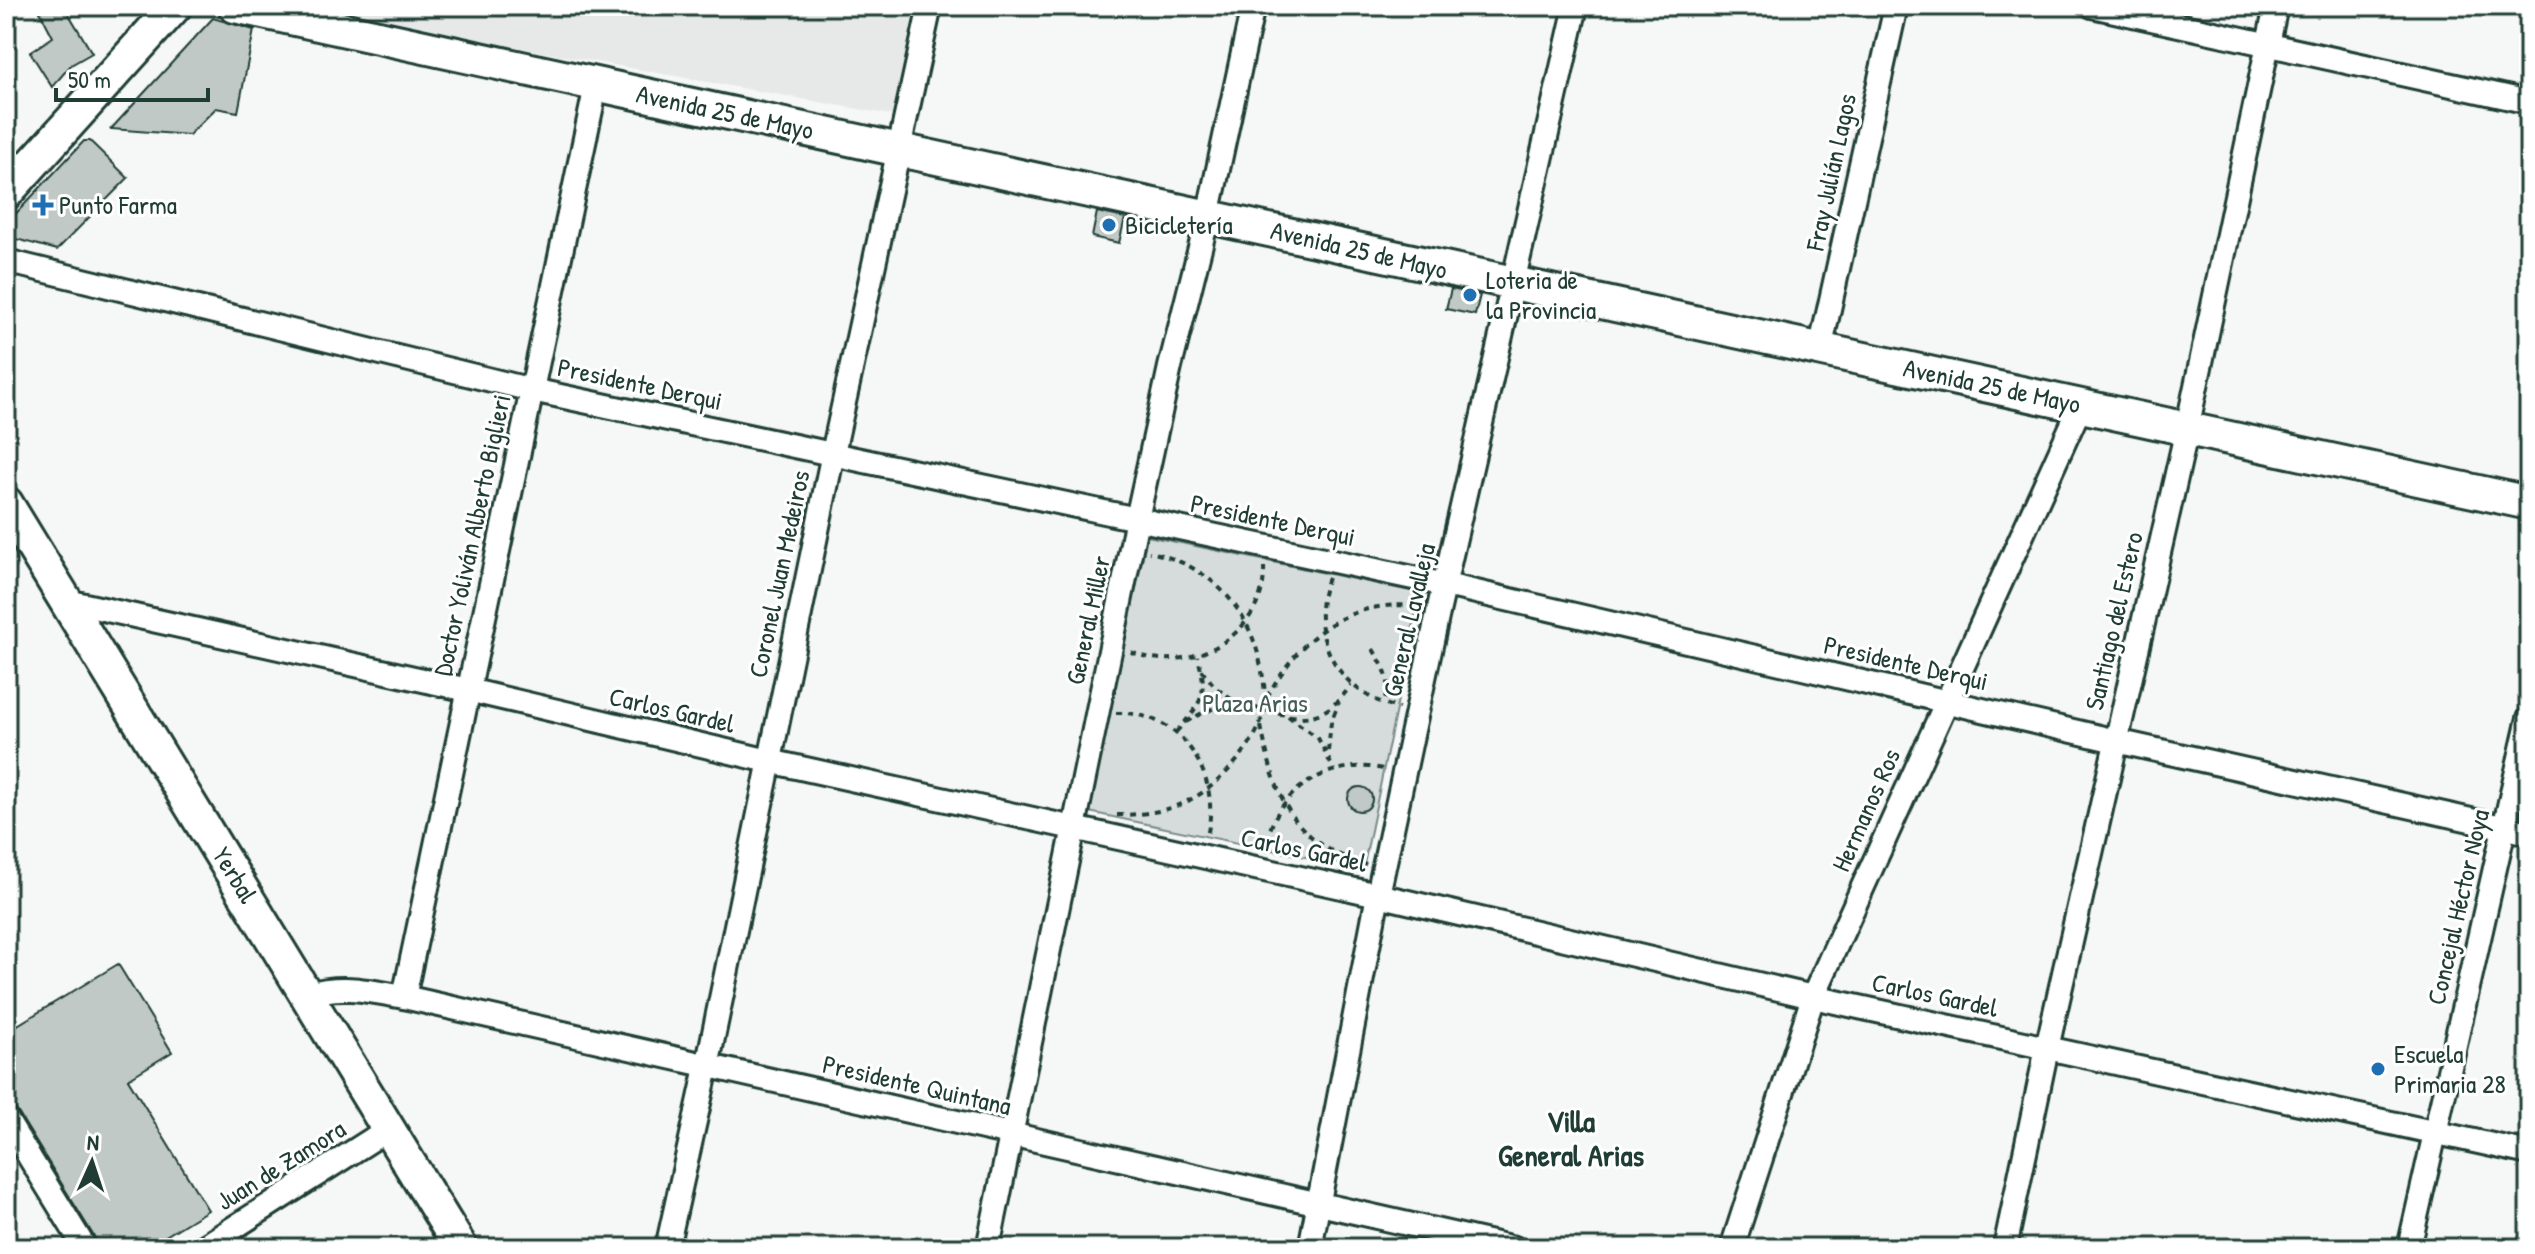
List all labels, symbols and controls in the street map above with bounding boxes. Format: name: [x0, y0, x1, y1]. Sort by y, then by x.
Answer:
scale bar: [56, 52, 208, 102]
text: 50 m: [68, 63, 111, 95]
street label: Avenida 25 de Mayo: [633, 76, 817, 147]
street label: Fray Julián Lagos: [1797, 90, 1864, 255]
place label: Punto Farma: [59, 187, 177, 222]
marker: Punto Farma: [34, 196, 52, 214]
place label: Bicicletería: [1125, 207, 1233, 242]
street label: Avenida 25 de Mayo: [1267, 212, 1451, 287]
marker: Bicicletería: [1100, 216, 1118, 234]
place label: Loteria de la Provincia: [1486, 262, 1596, 327]
marker: Loteria de la Provincia: [1461, 286, 1479, 304]
street label: Presidente Derqui: [555, 349, 726, 418]
street label: Avenida 25 de Mayo: [1900, 350, 2084, 421]
street label: Doctor Yoliván Alberto Biglieri: [425, 391, 518, 679]
street label: Coronel Juan Medeiros: [739, 467, 818, 681]
street label: Presidente Derqui: [1188, 485, 1359, 554]
street label: Santiago del Estero: [2076, 529, 2151, 713]
street label: General Lavalleja: [1374, 540, 1443, 700]
street label: General Miller: [1057, 552, 1118, 688]
street label: Presidente Derqui: [1821, 627, 1992, 698]
street label: Carlos Gardel: [606, 678, 738, 741]
park label: Plaza Arias: [1202, 685, 1308, 720]
street label: Hermanos Ros: [1823, 743, 1908, 877]
street label: Concejal Héctor Noya: [2418, 806, 2497, 1008]
street label: Carlos Gardel: [1238, 819, 1370, 880]
street label: Yerbal: [205, 840, 266, 909]
street label: Carlos Gardel: [1869, 964, 2001, 1025]
place label: Escuela Primaria 28: [2394, 1036, 2506, 1101]
street label: Presidente Quintana: [819, 1046, 1015, 1123]
marker: Escuela Primaria 28: [2369, 1060, 2387, 1078]
district label: Villa General Arias: [1498, 1101, 1645, 1175]
street label: Juan de Zamora: [209, 1111, 352, 1218]
north arrow: [52, 1122, 132, 1202]
text: N: [86, 1127, 100, 1157]

